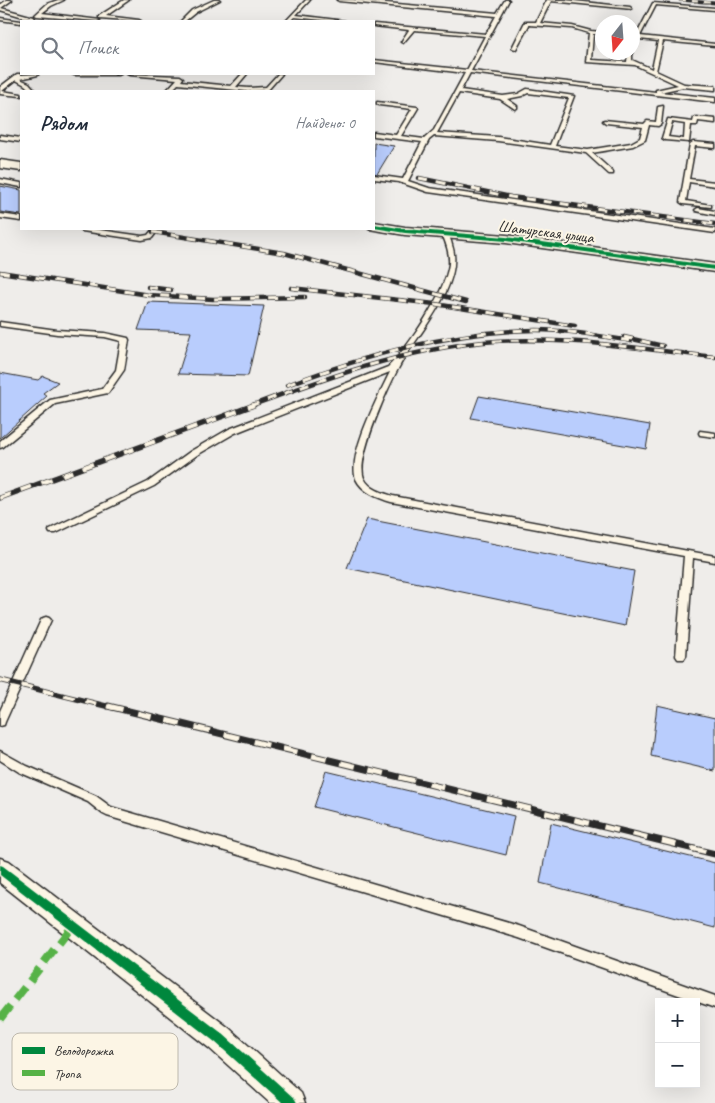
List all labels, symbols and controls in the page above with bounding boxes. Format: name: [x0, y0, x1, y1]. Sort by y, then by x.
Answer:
north arrow: [595, 15, 640, 60]
search box: [20, 20, 375, 75]
icon: search: [38, 34, 66, 62]
text: Поиск: [78, 36, 118, 60]
text: Рядом: [40, 110, 87, 136]
text: Найдено: 0: [295, 113, 355, 133]
street label: Шатурская улица: [497, 216, 596, 248]
map controls: [655, 998, 700, 1088]
button: +: [655, 998, 700, 1043]
legend: [12, 1033, 178, 1090]
text: Велодорожка: [54, 1042, 115, 1059]
button: −: [655, 1043, 700, 1088]
text: Тропа: [54, 1065, 82, 1082]

